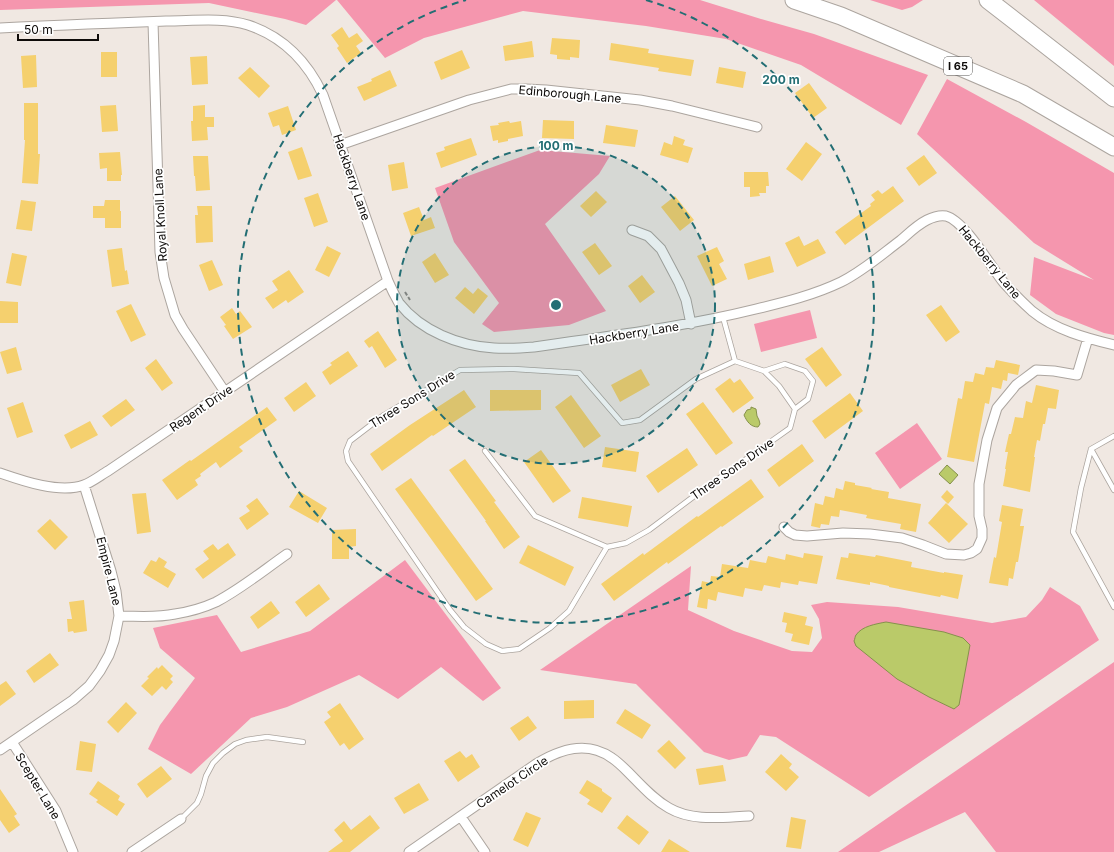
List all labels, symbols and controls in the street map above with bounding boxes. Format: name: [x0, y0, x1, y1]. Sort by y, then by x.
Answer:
scale bar: [18, 16, 98, 42]
text: 50 m: [24, 22, 53, 37]
road number: I 65: [944, 57, 972, 75]
text: 200 m: [762, 72, 800, 87]
street label: Edinborough Lane: [518, 82, 622, 106]
street label: Hackberry Lane: [330, 132, 374, 222]
text: 100 m: [538, 138, 574, 153]
street label: Royal Knoll Lane: [150, 168, 170, 262]
street label: Hackberry Lane: [956, 222, 1024, 302]
centre of rings: [549, 298, 563, 312]
street label: Hackberry Lane: [588, 319, 680, 347]
street label: Three Sons Drive: [366, 367, 458, 431]
street label: Regent Drive: [167, 381, 235, 435]
street label: Three Sons Drive: [688, 435, 776, 503]
street label: Empire Lane: [93, 535, 125, 607]
street label: Scepter Lane: [12, 750, 64, 822]
street label: Camelot Circle: [473, 753, 551, 811]

